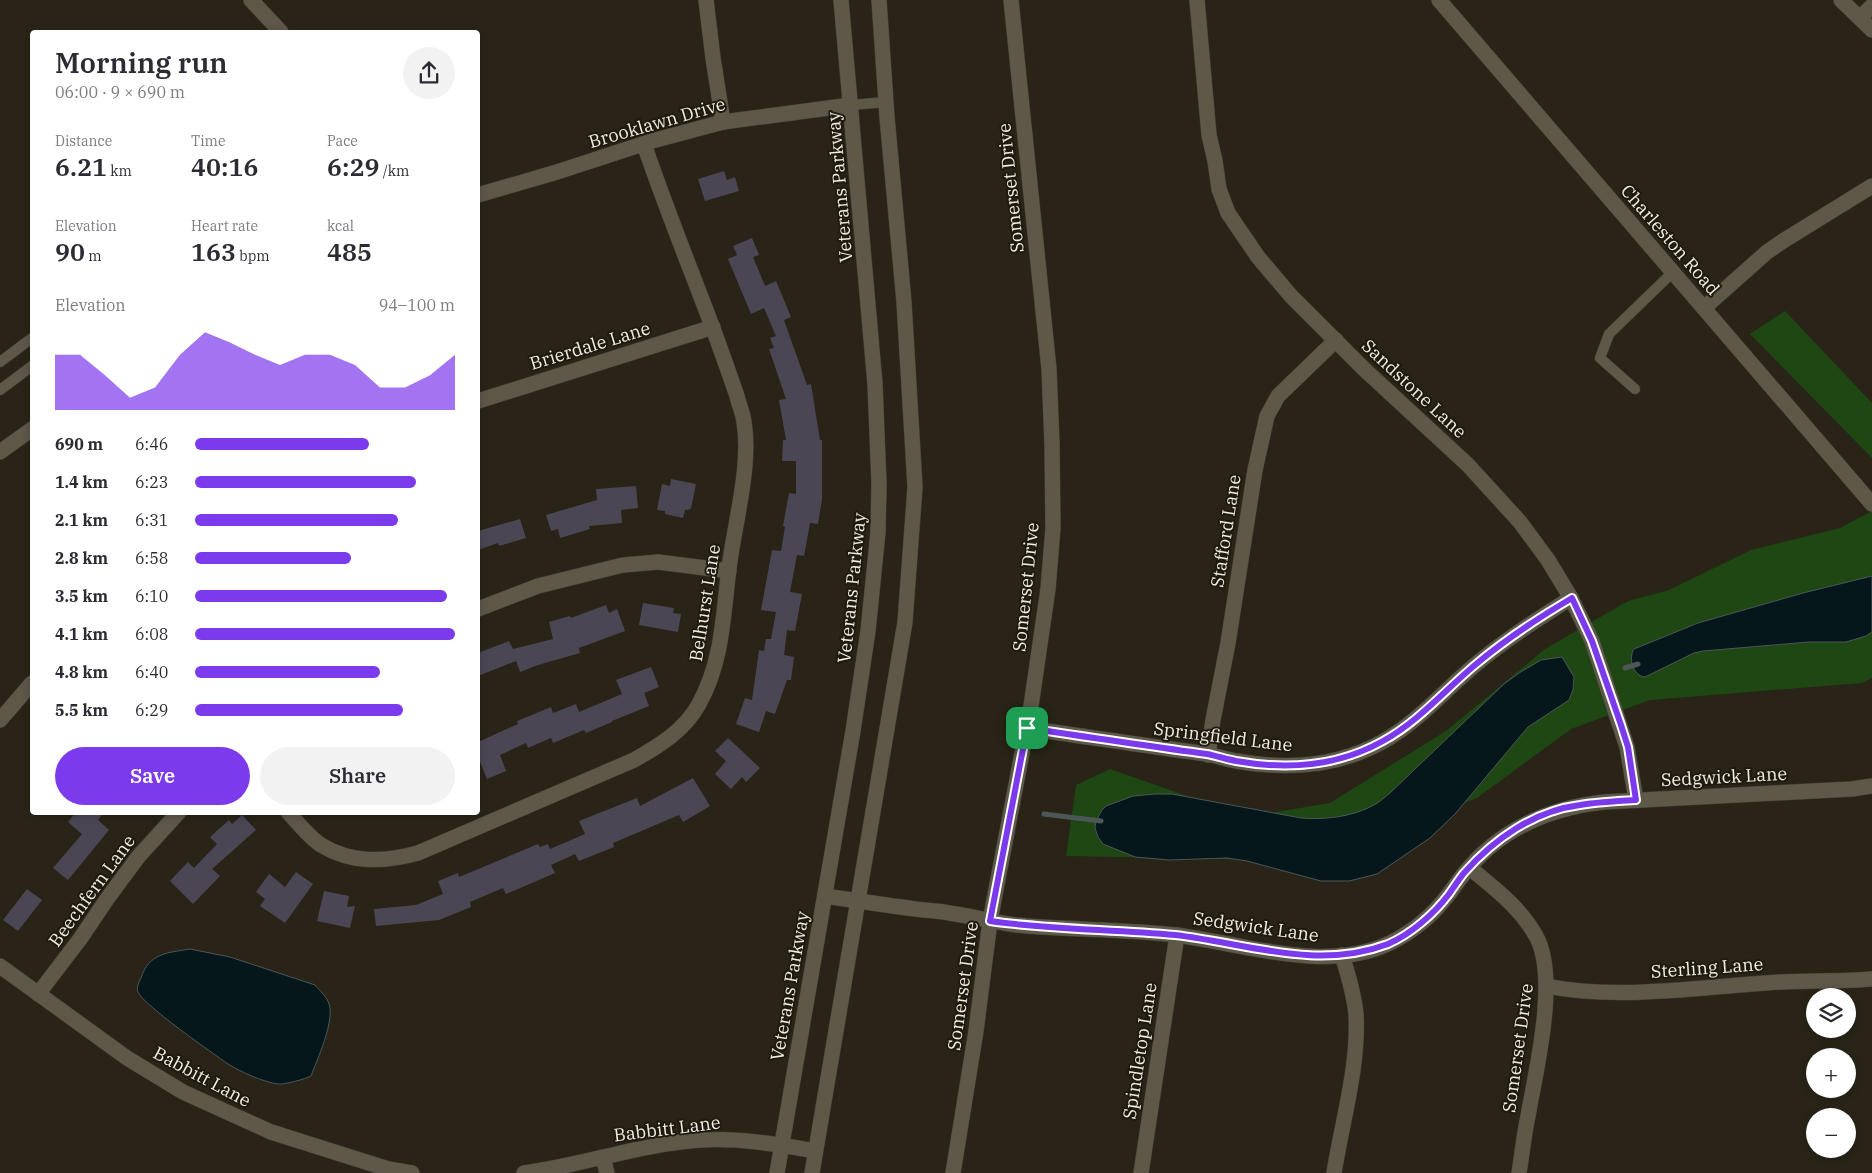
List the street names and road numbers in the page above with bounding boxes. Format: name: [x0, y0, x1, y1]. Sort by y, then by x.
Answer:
street label: Brooklawn Drive: [586, 92, 728, 153]
street label: Veterans Parkway: [821, 110, 858, 263]
street label: Somerset Drive: [992, 122, 1029, 254]
street label: Charleston Road: [1616, 179, 1725, 300]
street label: Brierdale Lane: [527, 316, 653, 375]
street label: Sandstone Lane: [1357, 334, 1472, 443]
street label: Stafford Lane: [1205, 473, 1246, 589]
street label: Veterans Parkway: [832, 511, 871, 664]
street label: Somerset Drive: [1007, 521, 1044, 653]
street label: Belhurst Lane: [684, 543, 725, 663]
street label: Springfield Lane: [1152, 717, 1294, 756]
street label: Sedgwick Lane: [1660, 762, 1788, 791]
street label: Beechfern Lane: [43, 830, 140, 951]
street label: Sedgwick Lane: [1192, 906, 1320, 947]
street label: Veterans Parkway: [765, 909, 814, 1062]
street label: Somerset Drive: [942, 920, 983, 1052]
street label: Sterling Lane: [1650, 952, 1764, 983]
street label: Spindletop Lane: [1117, 981, 1162, 1121]
street label: Somerset Drive: [1497, 982, 1538, 1114]
street label: Babbitt Lane: [149, 1041, 255, 1112]
street label: Babbitt Lane: [612, 1111, 722, 1146]

